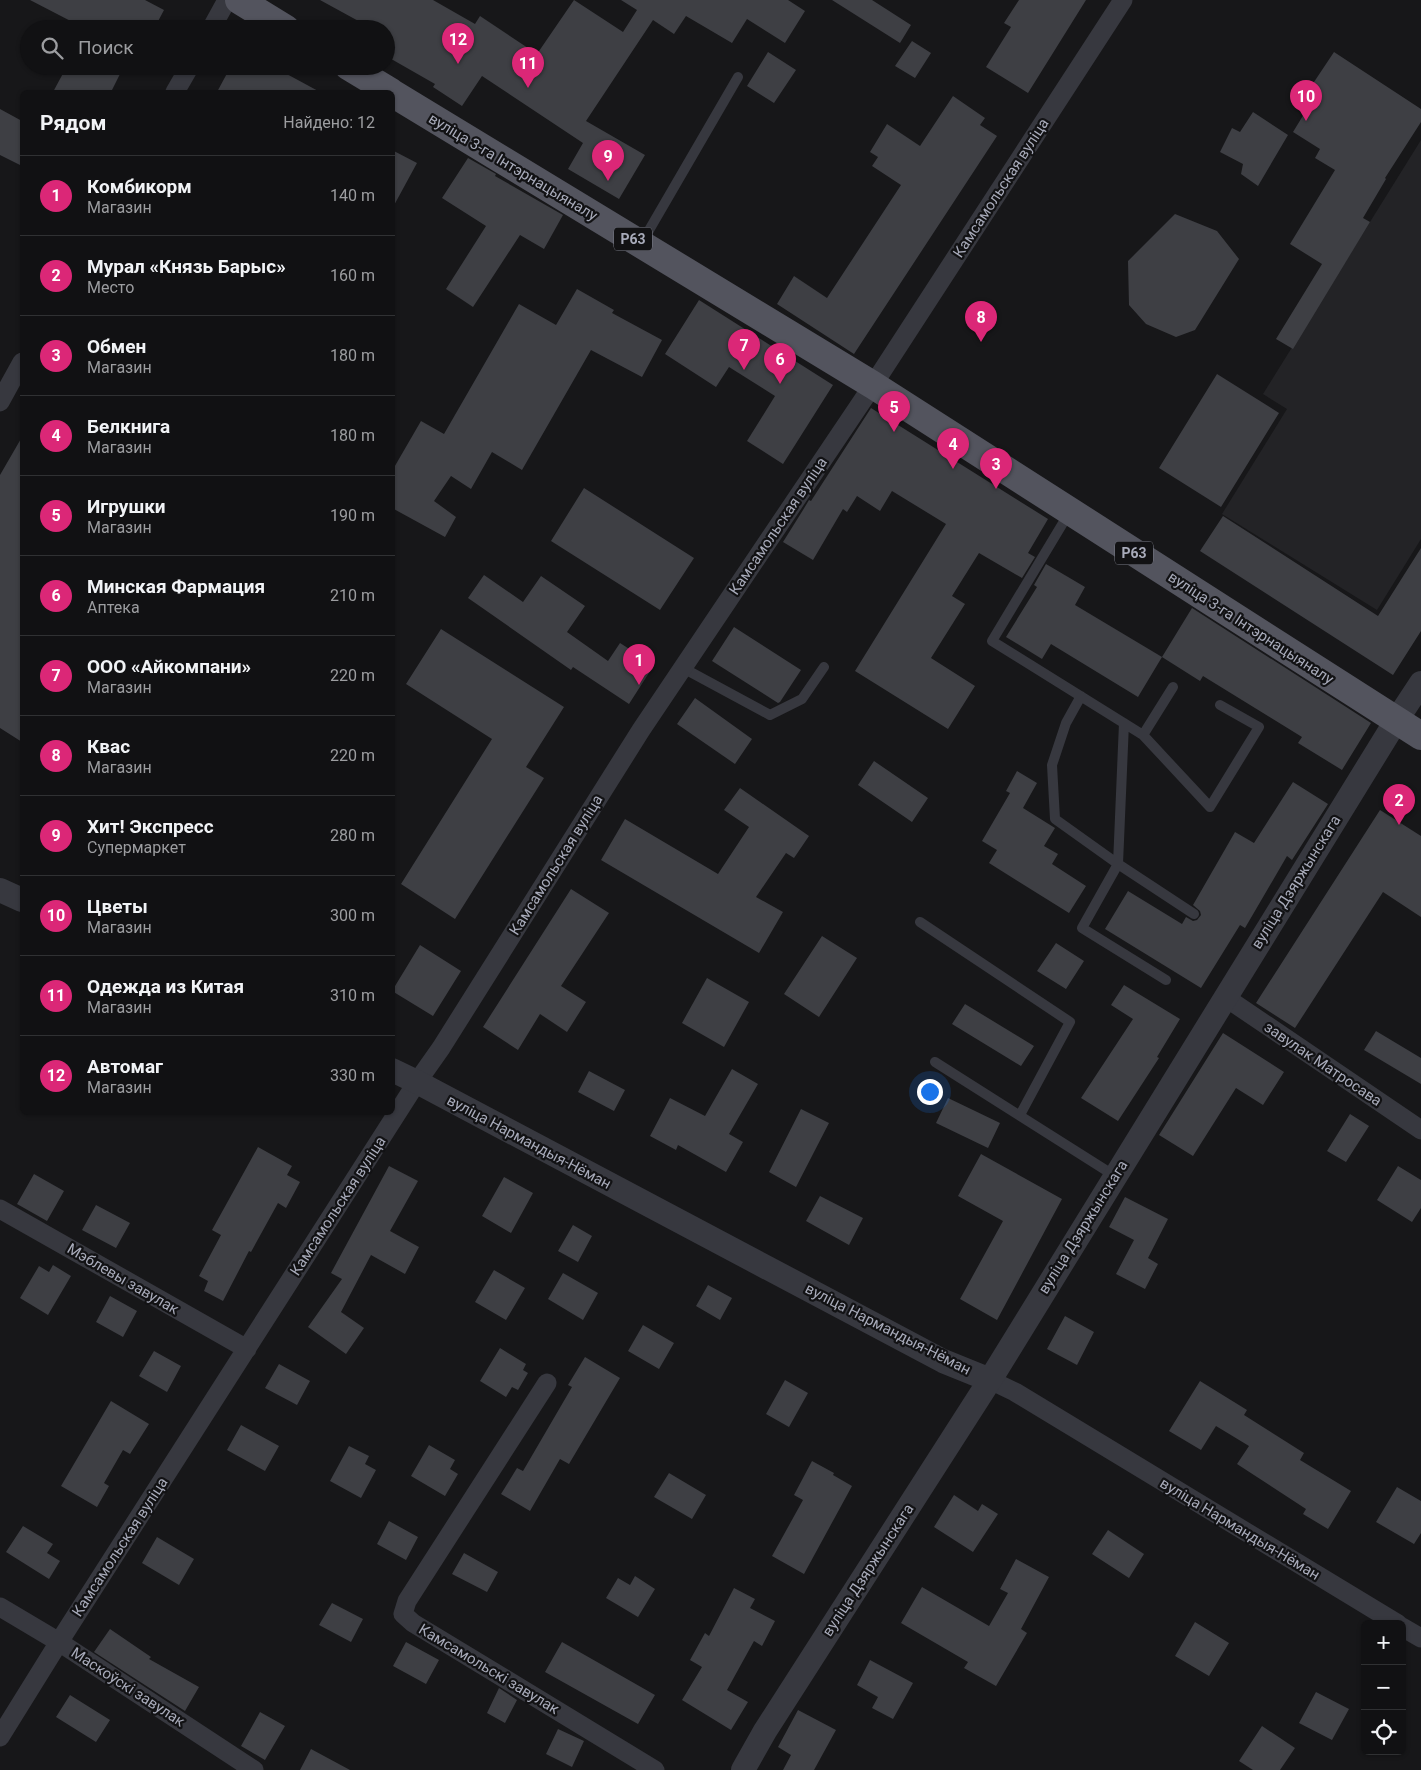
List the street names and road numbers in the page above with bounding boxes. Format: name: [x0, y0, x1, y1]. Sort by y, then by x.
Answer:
street label: вуліца 3-га Інтэрнацыяналу: [425, 109, 601, 225]
street label: Камсамольская вуліца: [949, 115, 1053, 261]
road number: Р63: [614, 228, 652, 250]
street label: Камсамольская вуліца: [725, 454, 831, 598]
road number: Р63: [1115, 542, 1153, 564]
street label: вуліца 3-га Інтэрнацыяналу: [1165, 568, 1337, 688]
street label: Камсамольская вуліца: [505, 792, 607, 938]
street label: вуліца Дзяржынскага: [1248, 812, 1344, 952]
street label: завулак Матросава: [1261, 1018, 1385, 1110]
street label: вуліца Нармандыя-Нёман: [444, 1091, 614, 1193]
street label: Камсамольская вуліца: [286, 1133, 390, 1279]
street label: вуліца Дзяржынскага: [1035, 1157, 1131, 1297]
street label: Мэблевы завулак: [64, 1240, 182, 1318]
street label: вуліца Нармандыя-Нёман: [802, 1279, 974, 1379]
street label: Камсамольская вуліца: [68, 1474, 172, 1620]
street label: вуліца Нармандыя-Нёман: [1157, 1474, 1323, 1584]
street label: вуліца Дзяржынскага: [818, 1500, 918, 1640]
street label: Камсамольскі завулак: [416, 1620, 562, 1718]
street label: Маскоўскі завулак: [68, 1644, 188, 1730]

